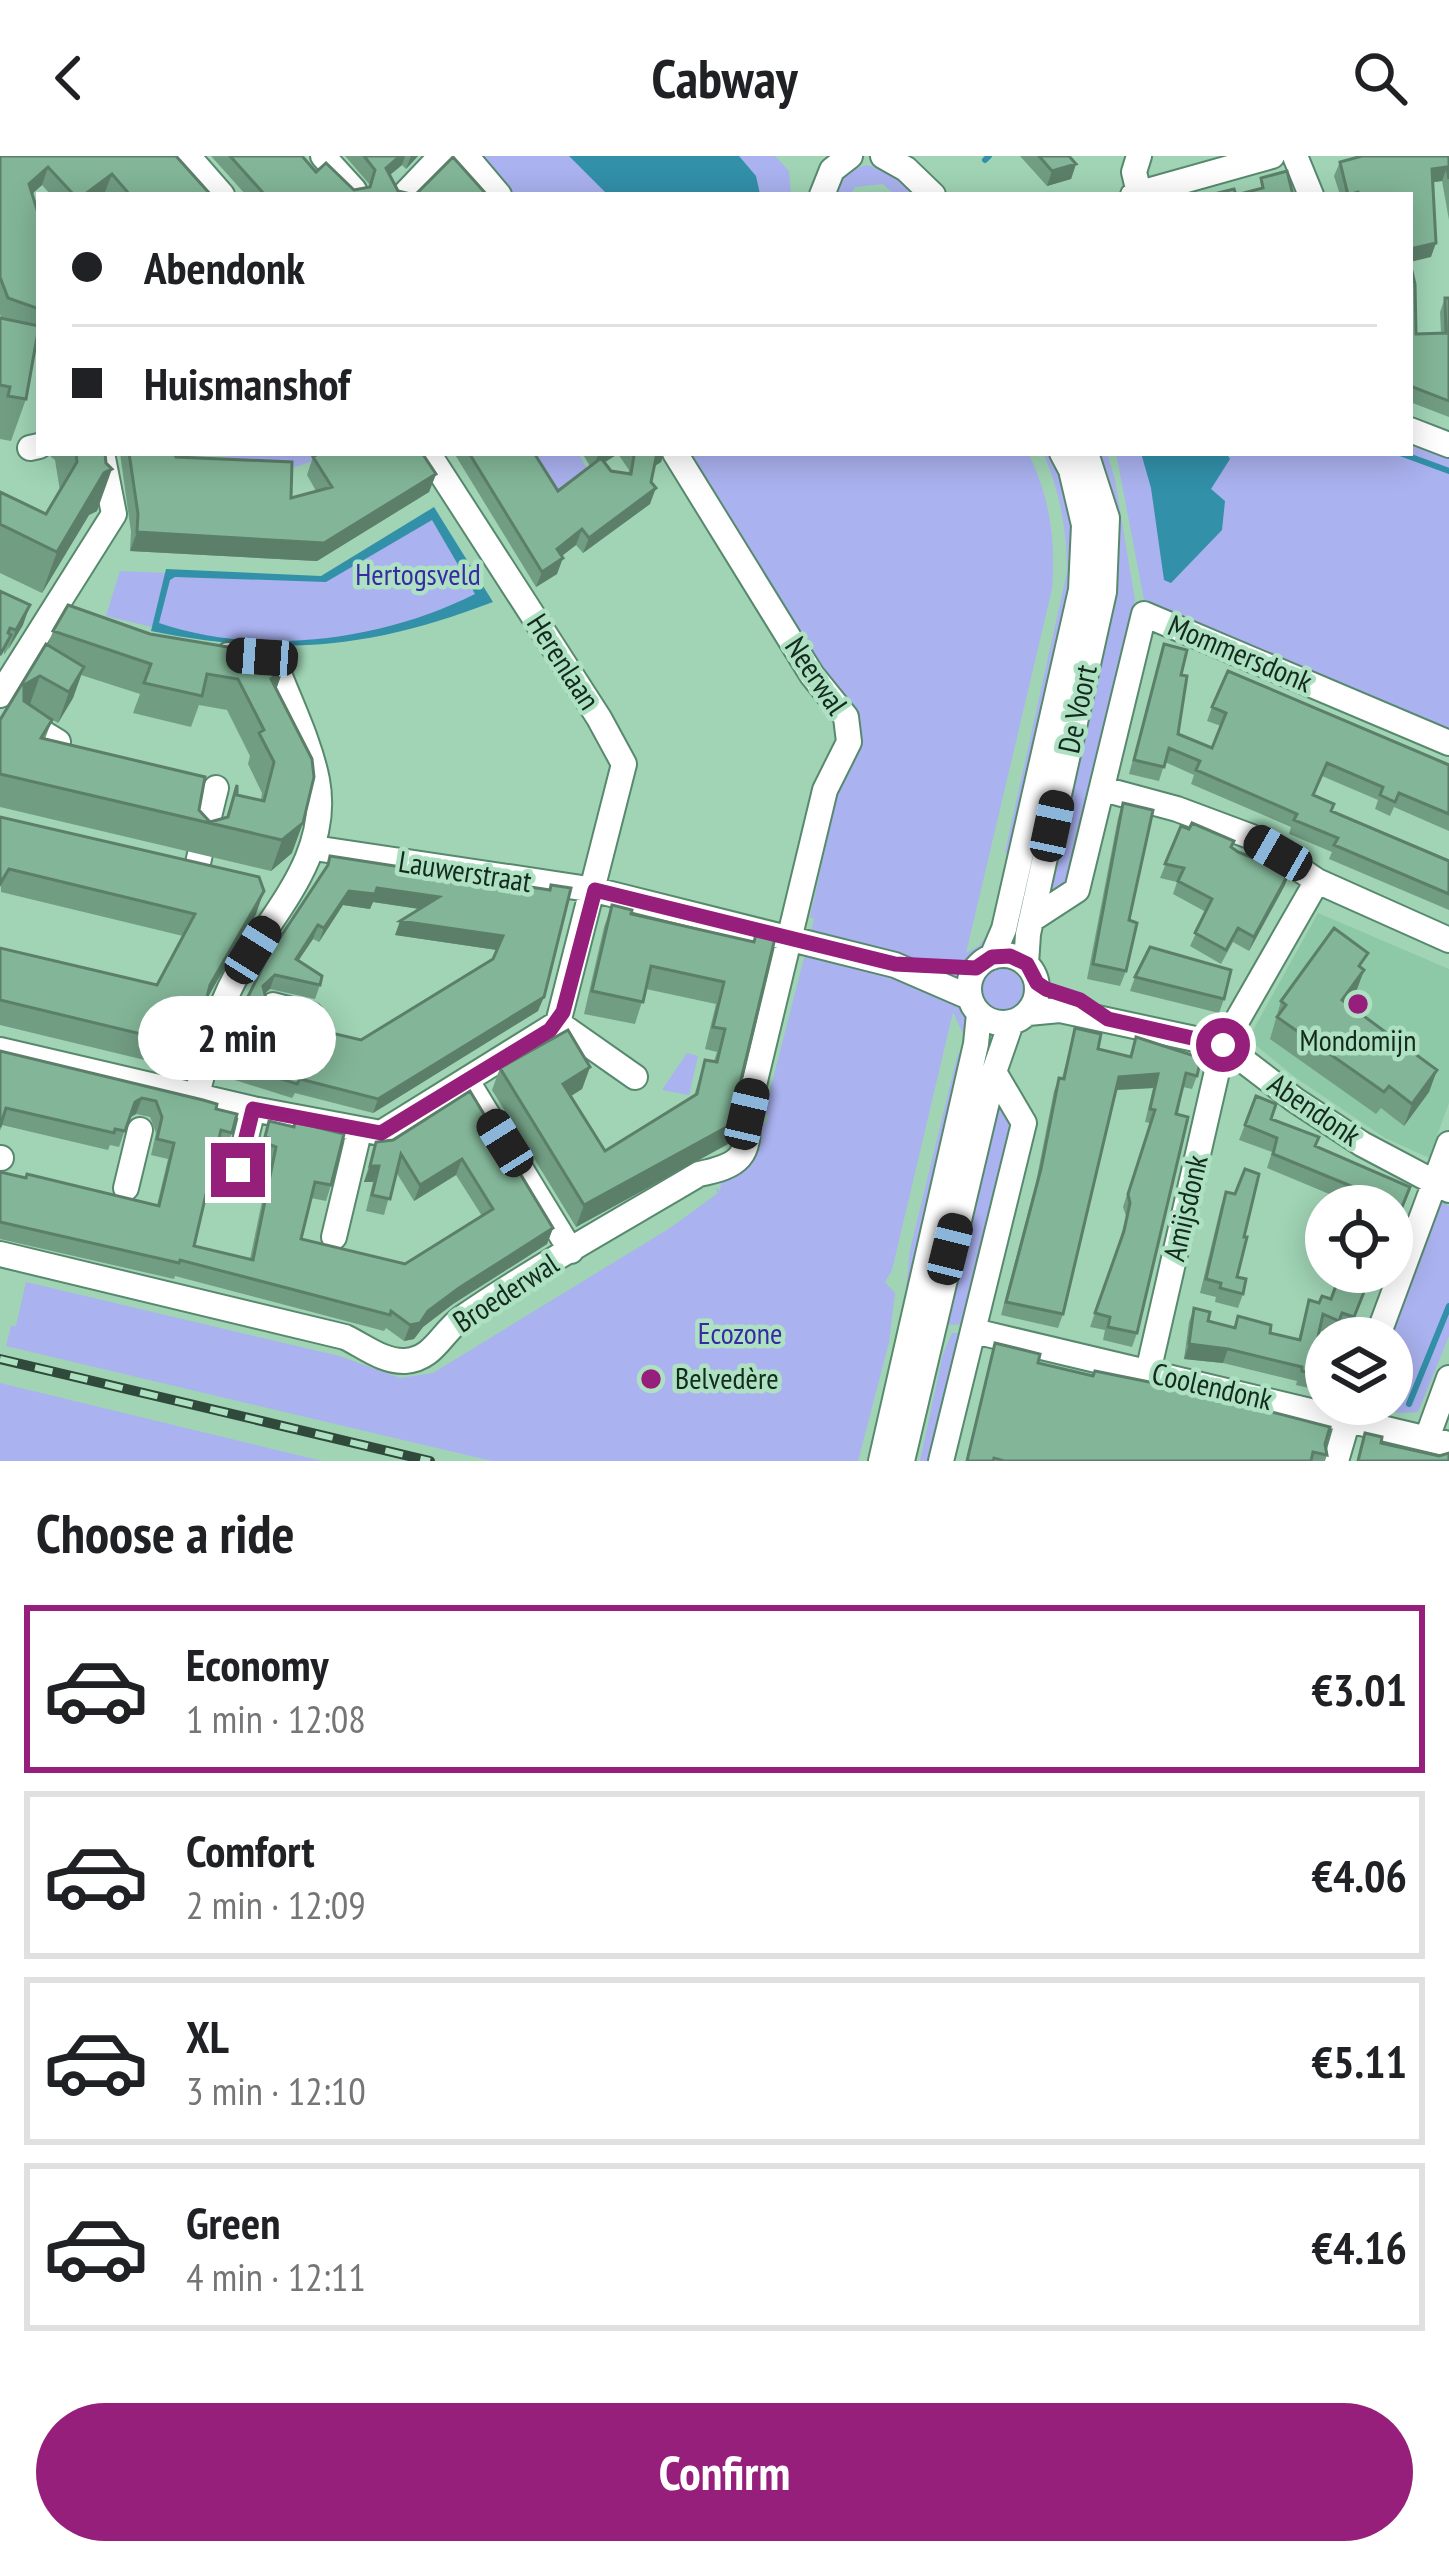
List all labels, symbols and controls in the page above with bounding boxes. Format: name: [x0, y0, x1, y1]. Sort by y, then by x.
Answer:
text: Cabway: [651, 43, 798, 113]
icon: back: [36, 45, 102, 111]
icon: search: [1347, 45, 1413, 111]
text: Abendonk: [144, 238, 305, 296]
text: Huismanshof: [144, 354, 350, 412]
park label: Hertogsveld: [355, 554, 481, 593]
street label: Mommersdonk: [1163, 605, 1319, 701]
street label: Herenlaan: [519, 606, 610, 716]
street label: Neerwal: [777, 629, 857, 722]
car: [225, 637, 299, 677]
street label: De Voort: [1048, 660, 1105, 756]
car: [1027, 787, 1077, 865]
car: [1238, 819, 1318, 887]
street label: Lauwerstraat: [396, 841, 535, 900]
car: [219, 910, 287, 990]
marker: Mondomijn: [1345, 991, 1371, 1017]
callout: 2 min: [139, 996, 337, 1080]
text: 2 min: [198, 1012, 276, 1063]
route start: [1196, 1018, 1250, 1072]
place label: Mondomijn: [1300, 1020, 1416, 1059]
street label: Abendonk: [1261, 1064, 1369, 1154]
car: [721, 1075, 773, 1153]
car: [471, 1103, 539, 1183]
route end: [211, 1143, 265, 1197]
street label: Amijsdonk: [1153, 1151, 1216, 1264]
map controls: [1305, 1185, 1413, 1425]
button: locate: [1305, 1185, 1413, 1293]
car: [924, 1210, 976, 1288]
street label: Broederwal: [445, 1243, 565, 1340]
park label: Ecozone: [698, 1313, 782, 1352]
button: layers: [1305, 1317, 1413, 1425]
street label: Coolendonk: [1148, 1353, 1277, 1418]
place label: Belvedère: [675, 1358, 779, 1397]
marker: Belvedère: [638, 1366, 664, 1392]
text: Choose a ride: [36, 1498, 295, 1568]
icon: car: [42, 1635, 150, 1743]
text: Economy: [186, 1635, 329, 1693]
text: €3.01: [1311, 1660, 1407, 1718]
text: 1 min · 12:08: [186, 1693, 366, 1744]
icon: car: [42, 1821, 150, 1929]
text: Comfort: [186, 1821, 315, 1879]
text: €4.06: [1311, 1846, 1407, 1904]
text: 2 min · 12:09: [186, 1879, 366, 1930]
icon: car: [42, 2007, 150, 2115]
text: XL: [186, 2007, 229, 2065]
text: €5.11: [1311, 2032, 1407, 2090]
text: 3 min · 12:10: [186, 2065, 366, 2116]
icon: car: [42, 2193, 150, 2301]
text: Green: [186, 2193, 281, 2251]
text: €4.16: [1311, 2218, 1407, 2276]
text: 4 min · 12:11: [186, 2251, 366, 2302]
button: Confirm: [36, 2403, 1413, 2541]

